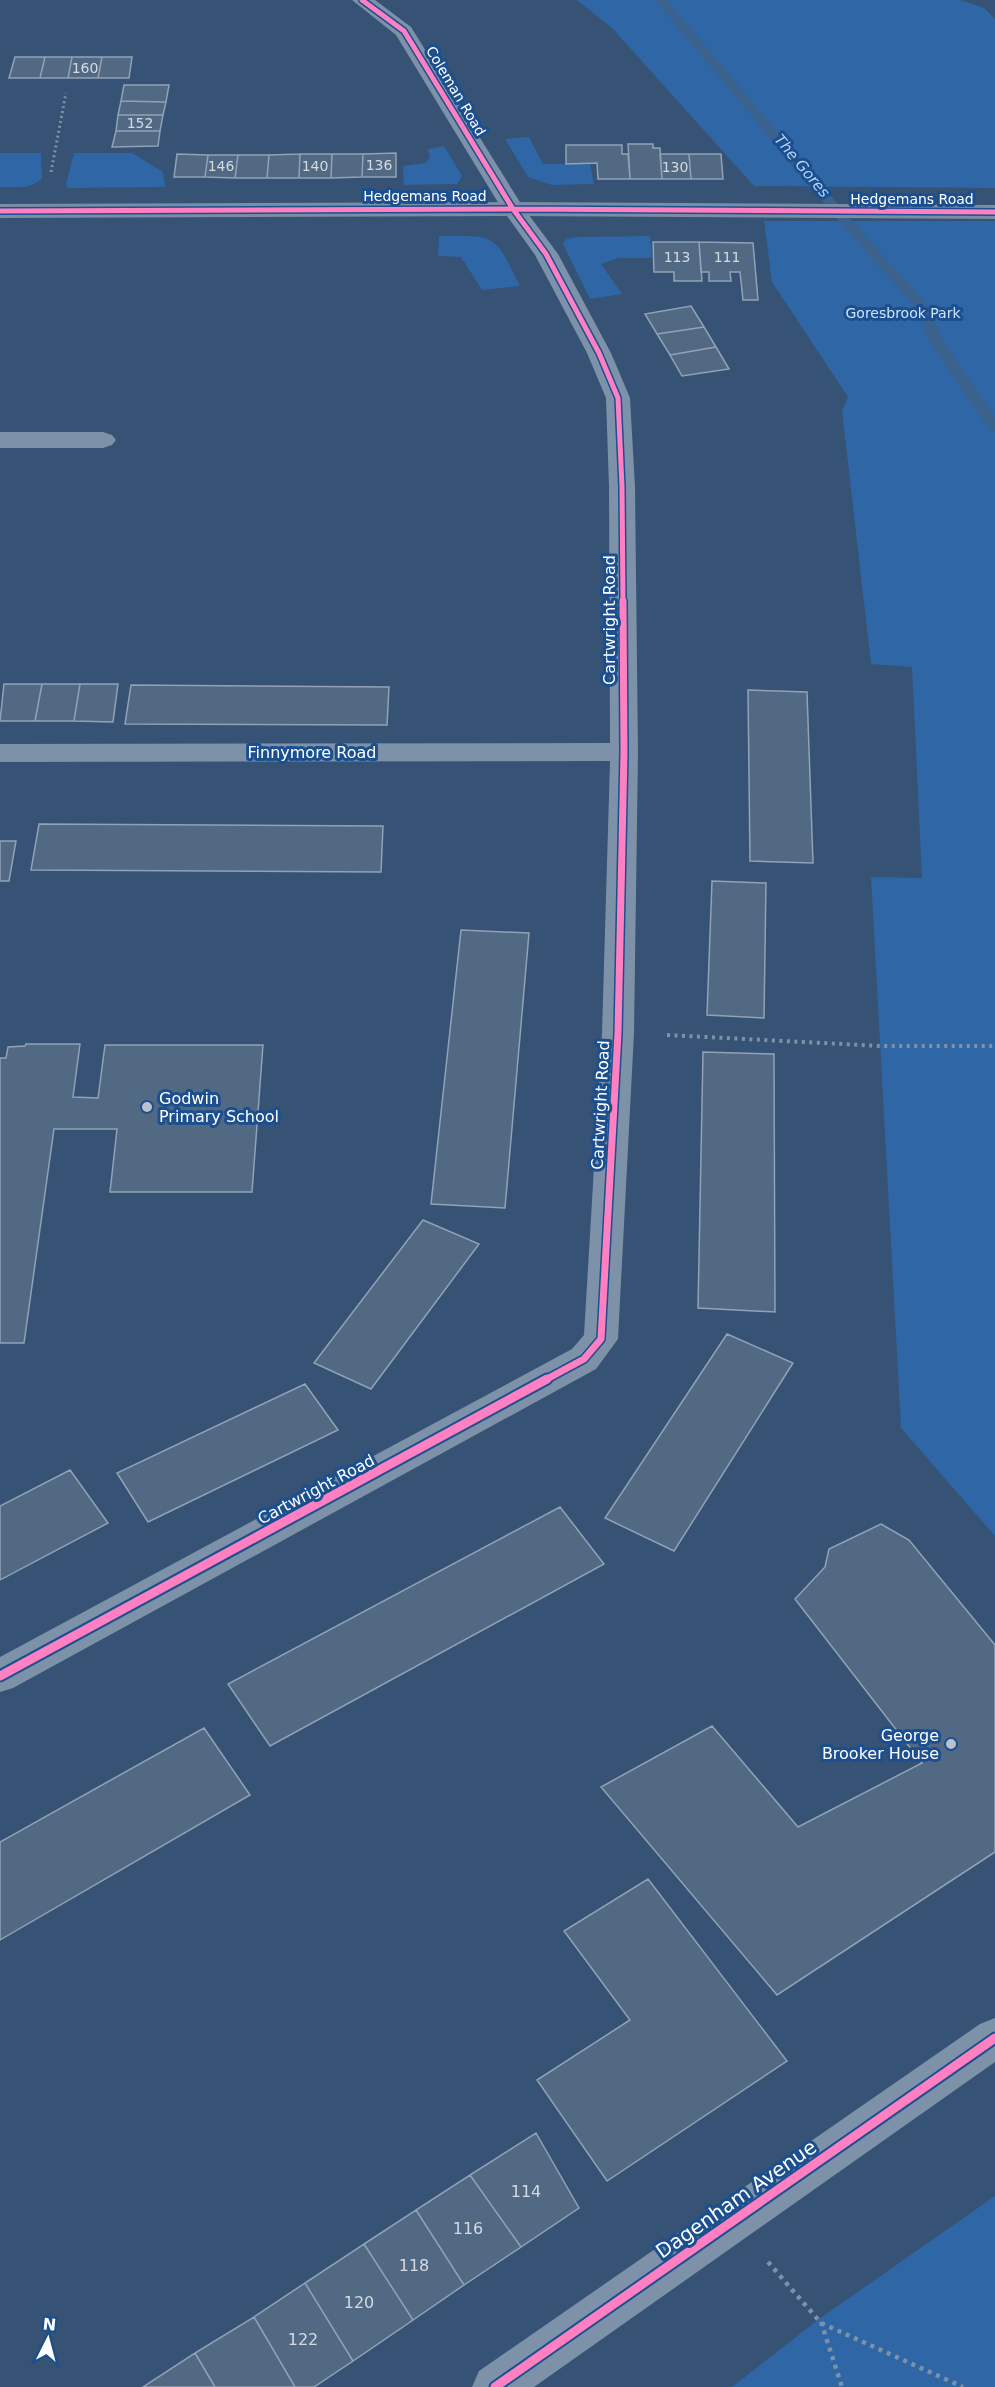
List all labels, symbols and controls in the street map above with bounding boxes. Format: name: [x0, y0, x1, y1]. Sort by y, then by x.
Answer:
street label: Coleman Road: [423, 43, 489, 139]
house number: 160: [72, 60, 98, 76]
house number: 152: [127, 115, 153, 131]
water label: The Gores: [770, 131, 834, 201]
house number: 136: [366, 157, 392, 173]
house number: 146: [208, 158, 234, 174]
house number: 140: [302, 158, 328, 174]
house number: 130: [662, 159, 688, 175]
street label: Hedgemans Road: [363, 188, 487, 204]
street label: Hedgemans Road: [850, 191, 974, 207]
house number: 113: [664, 249, 690, 265]
house number: 111: [714, 249, 740, 265]
park label: Goresbrook Park: [845, 305, 961, 321]
street label: Cartwright Road: [600, 555, 619, 685]
street label: Finnymore Road: [248, 743, 376, 762]
street label: Cartwright Road: [588, 1040, 613, 1170]
place label: Godwin Primary School: [159, 1089, 279, 1126]
marker: Godwin Primary School: [140, 1100, 154, 1114]
street label: Cartwright Road: [254, 1451, 378, 1528]
place label: George Brooker House: [822, 1726, 939, 1763]
marker: George Brooker House: [944, 1737, 958, 1751]
street label: Dagenham Avenue: [651, 2135, 821, 2263]
house number: 114: [511, 2182, 541, 2201]
house number: 116: [453, 2219, 483, 2238]
house number: 118: [399, 2256, 429, 2275]
house number: 120: [344, 2293, 374, 2312]
north arrow: [18, 2309, 78, 2369]
text: N: [42, 2314, 57, 2335]
house number: 122: [288, 2330, 318, 2349]

